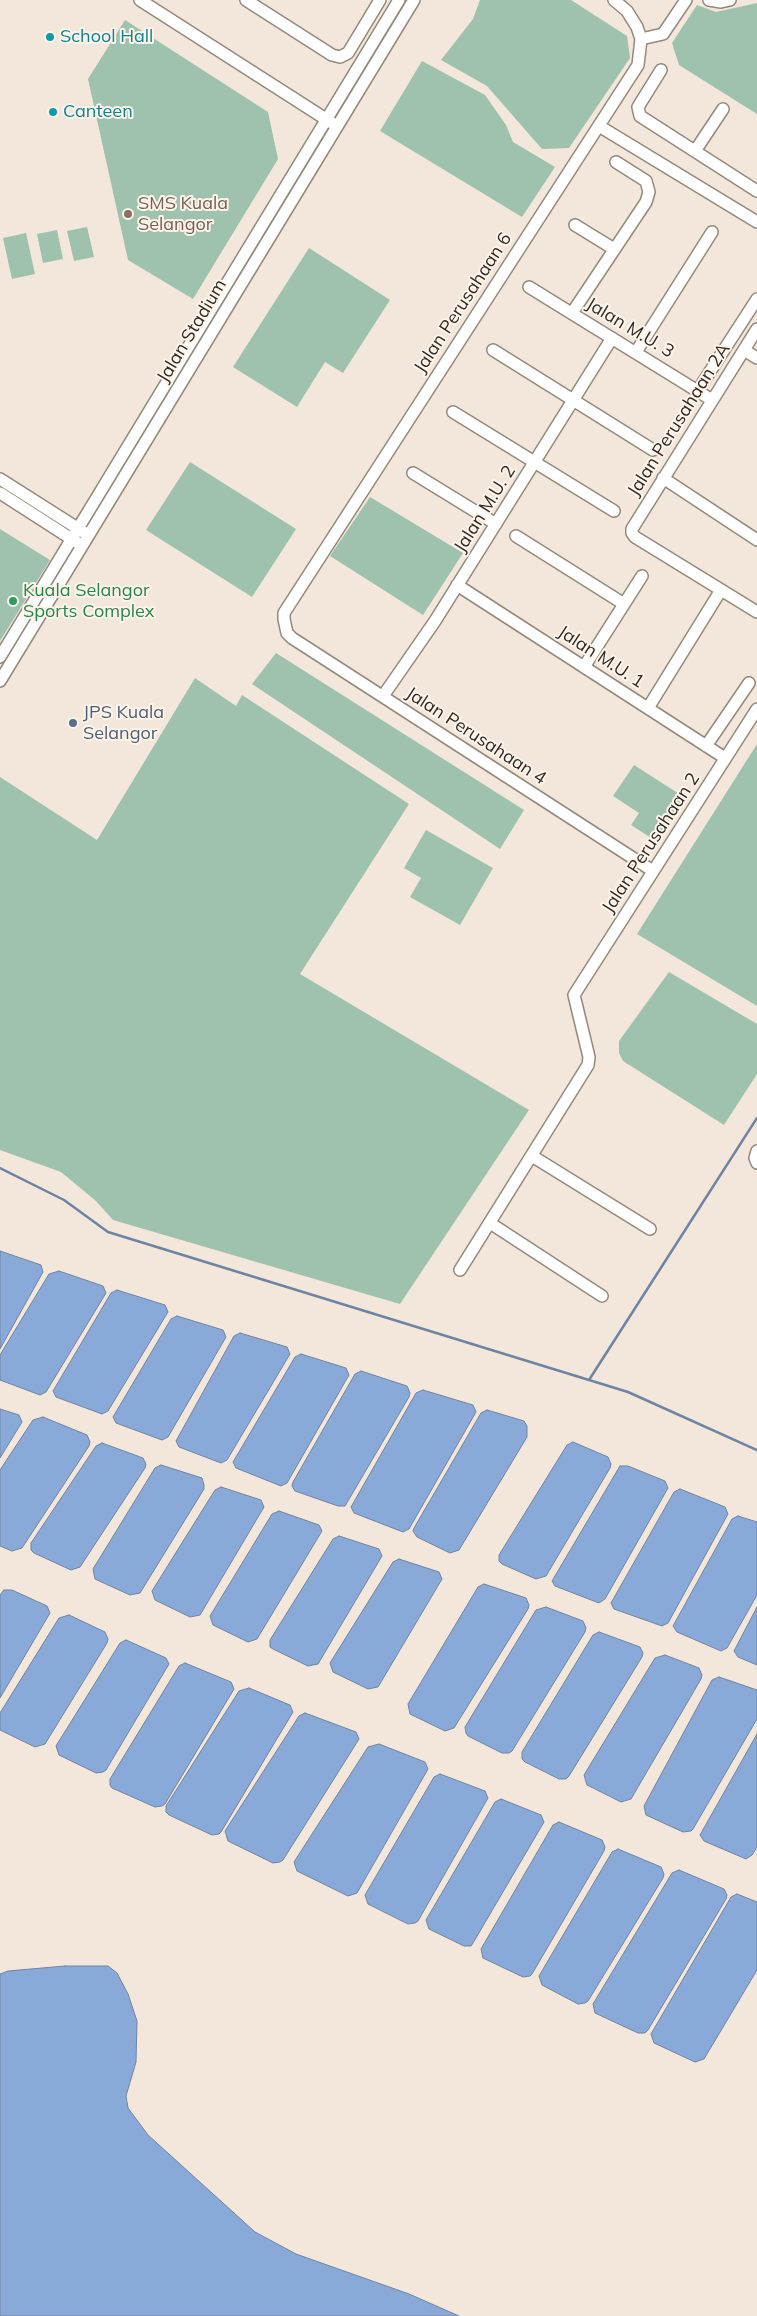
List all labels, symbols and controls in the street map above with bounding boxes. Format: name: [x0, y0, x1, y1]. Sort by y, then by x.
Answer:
place label: School Hall: [60, 26, 153, 48]
marker: School Hall: [44, 31, 56, 43]
place label: Canteen: [63, 101, 133, 123]
marker: Canteen: [47, 106, 59, 118]
place label: SMS Kuala Selangor: [138, 193, 228, 235]
marker: SMS Kuala Selangor: [122, 208, 134, 220]
street label: Jalan Perusahaan 6: [410, 229, 516, 377]
street label: Jalan Stadium: [153, 275, 231, 387]
street label: Jalan M.U. 3: [582, 293, 678, 363]
street label: Jalan Perusahaan 2A: [623, 340, 735, 500]
street label: Jalan M.U. 2: [450, 461, 520, 557]
place label: Kuala Selangor Sports Complex: [23, 580, 154, 622]
marker: Kuala Selangor Sports Complex: [7, 595, 19, 607]
street label: Jalan M.U. 1: [554, 621, 648, 693]
street label: Jalan Perusahaan 4: [402, 683, 550, 789]
place label: JPS Kuala Selangor: [83, 702, 164, 744]
marker: JPS Kuala Selangor: [67, 717, 79, 729]
street label: Jalan Perusahaan 2: [598, 769, 704, 917]

